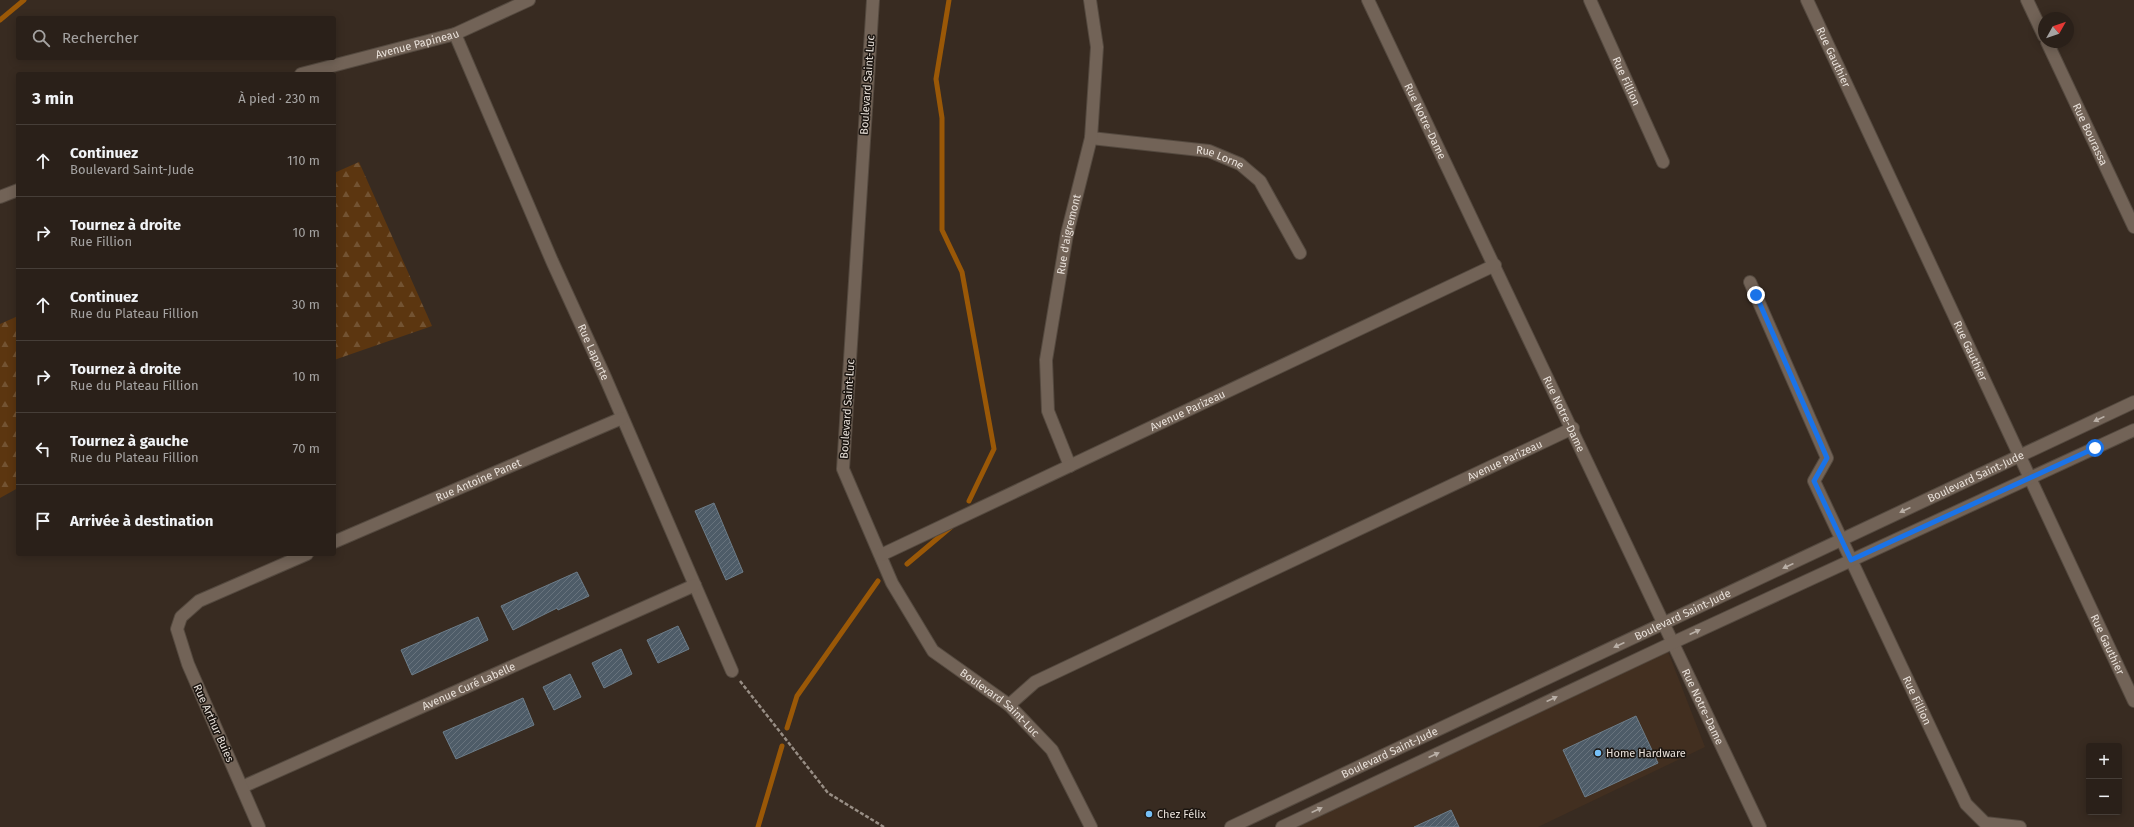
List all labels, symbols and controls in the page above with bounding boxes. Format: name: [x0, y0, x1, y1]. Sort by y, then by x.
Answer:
north arrow: [2038, 12, 2074, 48]
search box: [16, 16, 336, 60]
street label: Rue Gauthier: [1814, 25, 1853, 90]
icon: search: [30, 27, 52, 49]
street label: Avenue Papineau: [374, 27, 461, 61]
text: Rechercher: [62, 29, 138, 47]
street label: Boulevard Saint-Luc: [858, 35, 877, 135]
street label: Rue Fillion: [1609, 55, 1643, 108]
street label: Rue Notre-Dame: [1401, 81, 1449, 161]
text: 3 min: [32, 88, 74, 109]
text: À pied · 230 m: [238, 91, 320, 106]
street label: Rue Bourassa: [2070, 101, 2110, 168]
text: Continuez: [70, 144, 138, 162]
street label: Rue Lorne: [1195, 144, 1247, 172]
icon: ahead: [32, 150, 54, 172]
text: 110 m: [287, 153, 320, 168]
text: Boulevard Saint-Jude: [70, 162, 194, 177]
street label: Rue d'aigremont: [1054, 193, 1084, 276]
text: Tournez à droite: [70, 216, 181, 234]
icon: right: [32, 222, 54, 244]
text: 10 m: [293, 225, 320, 240]
text: Rue Fillion: [70, 234, 132, 249]
route end: [1747, 286, 1765, 304]
text: Continuez: [70, 288, 138, 306]
icon: ahead: [32, 294, 54, 316]
text: 30 m: [292, 297, 320, 312]
text: Rue du Plateau Fillion: [70, 306, 199, 321]
street label: Rue Gauthier: [1950, 319, 1990, 384]
street label: Rue Laporte: [575, 322, 612, 382]
street label: Boulevard Saint-Luc: [838, 359, 857, 459]
text: Tournez à droite: [70, 360, 181, 378]
icon: right: [32, 366, 54, 388]
text: 10 m: [293, 369, 320, 384]
street label: Rue Notre-Dame: [1540, 374, 1587, 454]
text: Rue du Plateau Fillion: [70, 378, 199, 393]
street label: Avenue Parizeau: [1148, 387, 1227, 434]
one-way arrow: [2093, 416, 2104, 422]
text: Tournez à gauche: [70, 432, 189, 450]
street label: Avenue Parizeau: [1465, 437, 1544, 484]
icon: left: [32, 438, 54, 460]
route start: [2086, 439, 2104, 457]
text: 70 m: [293, 441, 320, 456]
street label: Boulevard Saint-Jude: [1926, 449, 2026, 505]
text: Rue du Plateau Fillion: [70, 450, 199, 465]
street label: Rue Antoine Panet: [434, 456, 523, 504]
one-way arrow: [1900, 507, 1911, 513]
icon: arrive: [32, 510, 54, 532]
text: Arrivée à destination: [70, 512, 213, 530]
one-way arrow: [1782, 563, 1793, 569]
street label: Boulevard Saint-Jude: [1632, 587, 1733, 643]
street label: Rue Gauthier: [2087, 612, 2127, 677]
one-way arrow: [1689, 629, 1701, 635]
one-way arrow: [1614, 642, 1625, 648]
street label: Avenue Curé Labelle: [420, 660, 517, 713]
street label: Boulevard Saint-Luc: [957, 666, 1042, 740]
street label: Rue Notre-Dame: [1679, 667, 1726, 747]
street label: Rue Fillion: [1900, 674, 1934, 727]
street label: Rue Arthur Buies: [191, 682, 237, 764]
one-way arrow: [1546, 696, 1558, 702]
street label: Boulevard Saint-Jude: [1339, 725, 1440, 781]
map controls: [2086, 743, 2122, 815]
button: +: [2086, 743, 2122, 779]
place label: Home Hardware: [1606, 747, 1686, 760]
marker: Home Hardware: [1593, 748, 1603, 758]
one-way arrow: [1429, 752, 1440, 758]
button: −: [2086, 779, 2122, 815]
one-way arrow: [1311, 807, 1323, 813]
place label: Chez Félix: [1157, 808, 1206, 821]
marker: Chez Félix: [1144, 809, 1154, 819]

